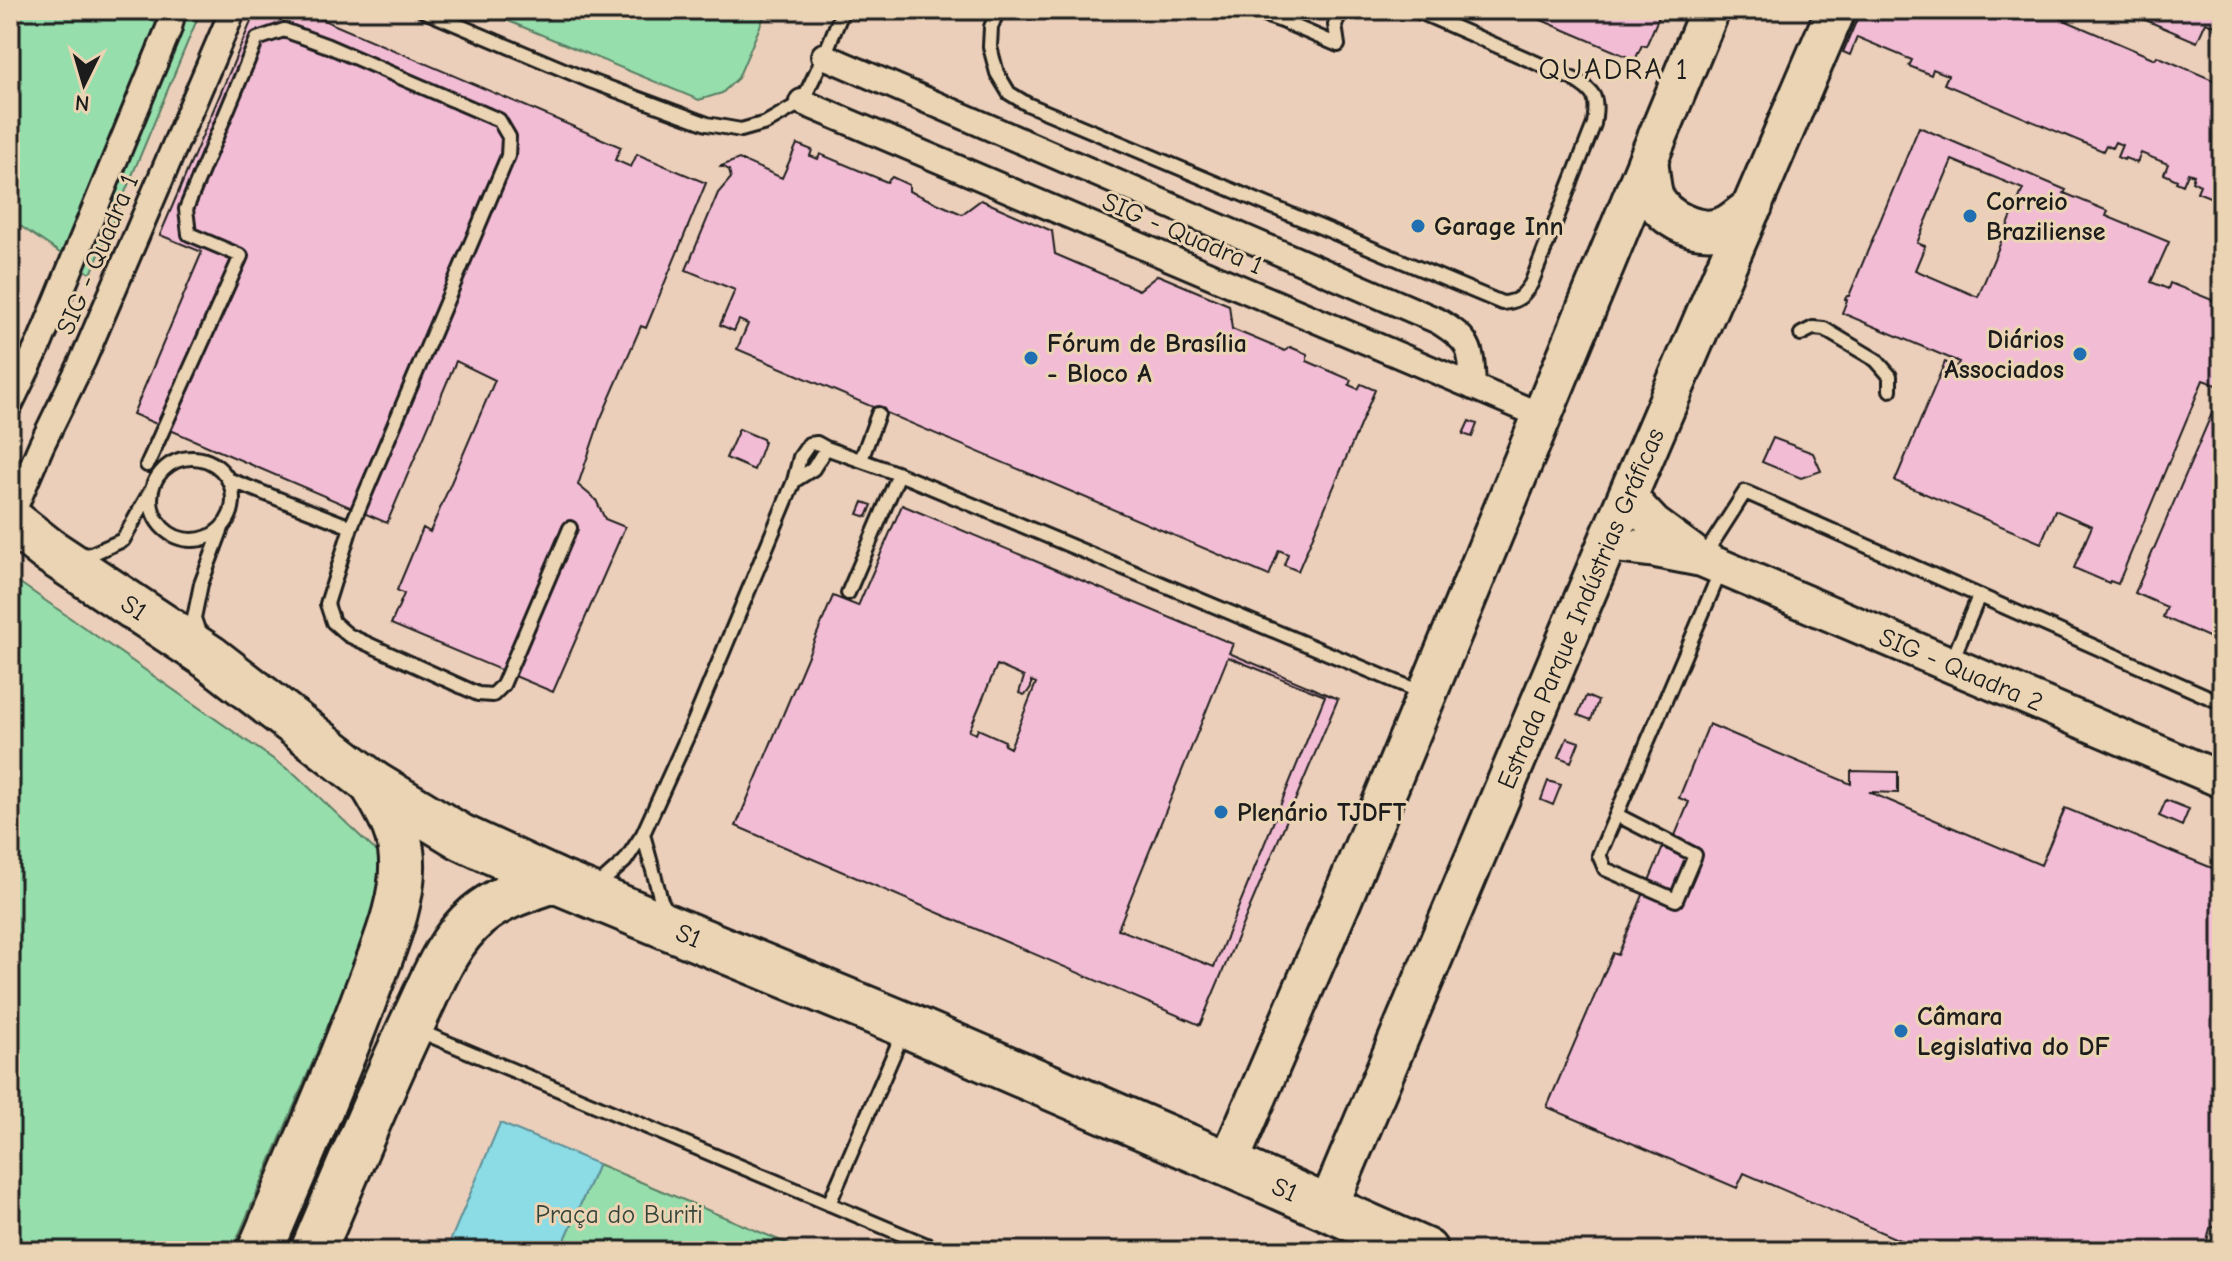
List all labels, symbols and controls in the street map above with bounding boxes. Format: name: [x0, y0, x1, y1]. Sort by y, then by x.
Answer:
north arrow: [44, 44, 124, 124]
district label: QUADRA 1: [1538, 52, 1690, 87]
text: N: [74, 89, 91, 117]
street label: SIG - Quadra 1: [51, 170, 145, 339]
street label: SIG - Quadra 1: [1098, 187, 1267, 281]
place label: Correio Braziliense: [1986, 187, 2106, 247]
marker: Correio Braziliense: [1961, 207, 1979, 225]
place label: Garage Inn: [1434, 212, 1564, 242]
marker: Garage Inn: [1409, 217, 1427, 235]
place label: Diários Associados: [1944, 325, 2064, 385]
place label: Fórum de Brasília - Bloco A: [1047, 329, 1247, 389]
marker: Diários Associados: [2071, 345, 2089, 363]
marker: Fórum de Brasília - Bloco A: [1022, 349, 1040, 367]
street label: Estrada Parque Indústrias Gráficas: [1492, 424, 1671, 794]
street label: S1: [115, 589, 152, 627]
street label: SIG - Quadra 2: [1875, 622, 2047, 718]
place label: Plenário TJDFT: [1237, 798, 1407, 828]
marker: Plenário TJDFT: [1212, 803, 1230, 821]
street label: S1: [671, 918, 705, 955]
place label: Câmara Legislativa do DF: [1917, 1002, 2110, 1062]
marker: Câmara Legislativa do DF: [1892, 1022, 1910, 1040]
street label: S1: [1267, 1171, 1302, 1209]
park label: Praça do Buriti: [535, 1200, 703, 1230]

